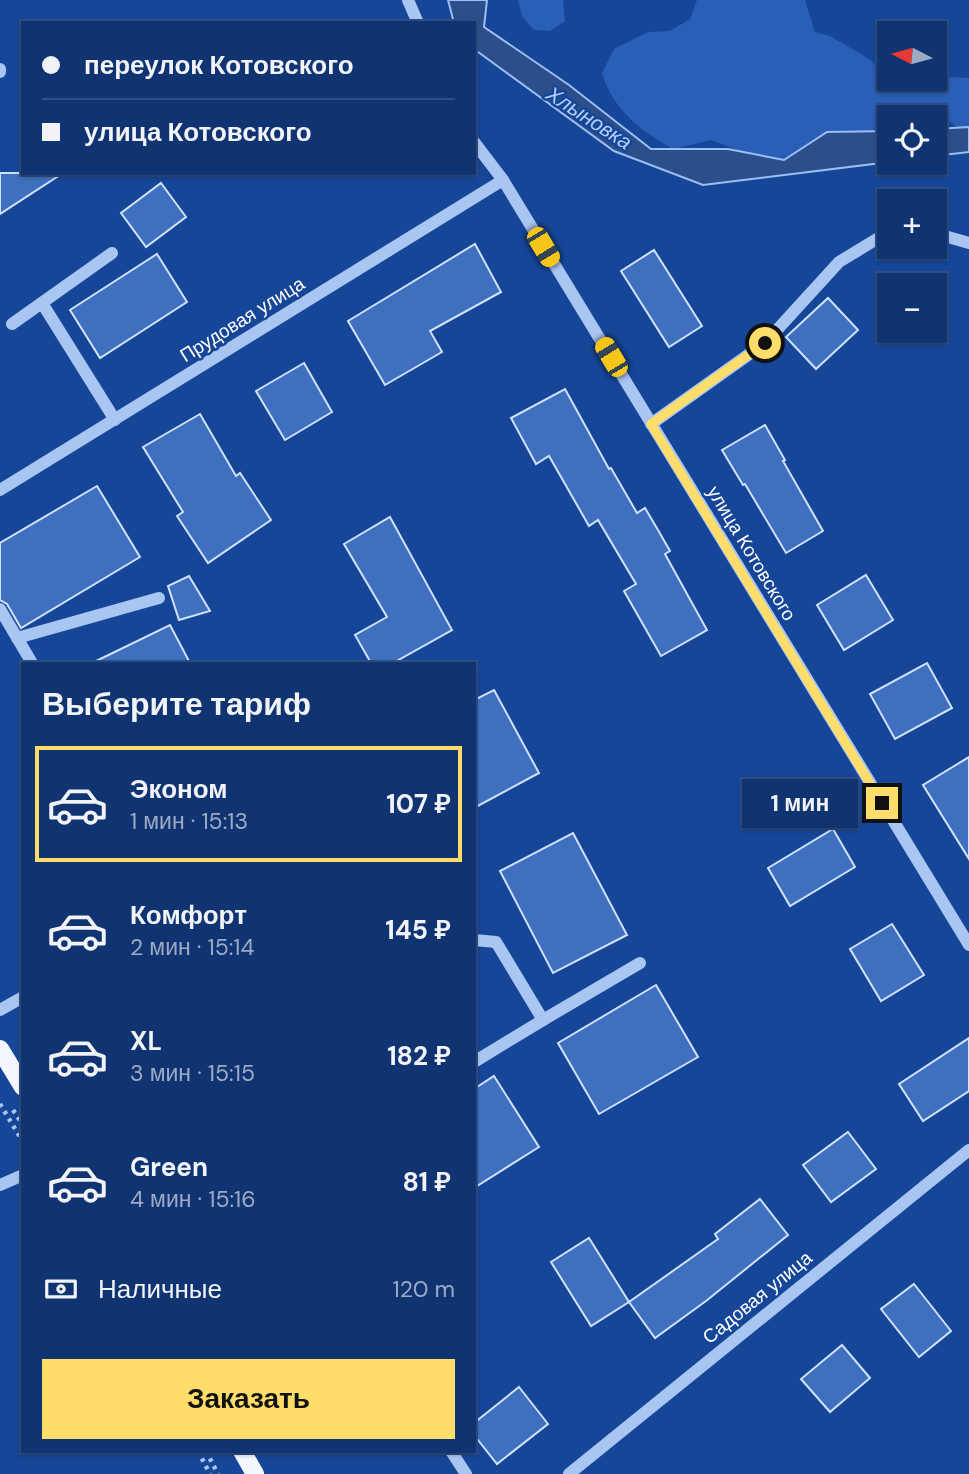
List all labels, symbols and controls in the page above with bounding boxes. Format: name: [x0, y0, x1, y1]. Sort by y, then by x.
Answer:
north arrow: [877, 21, 947, 91]
map controls: [877, 21, 947, 343]
text: переулок Котовского: [84, 48, 354, 82]
water label: Хлыновка: [540, 79, 637, 156]
button: locate: [877, 105, 947, 175]
text: улица Котовского: [84, 115, 312, 149]
button: +: [877, 189, 947, 259]
car: [524, 224, 563, 270]
street label: Прудовая улица: [175, 271, 310, 368]
button: −: [877, 273, 947, 343]
route start: [749, 327, 781, 359]
car: [592, 334, 631, 380]
street label: улица Котовского: [701, 481, 802, 625]
text: Выберите тариф: [42, 683, 311, 725]
text: Эконом: [130, 772, 228, 806]
icon: car: [46, 773, 109, 836]
callout: 1 мин: [742, 778, 858, 828]
text: 107 ₽: [386, 787, 451, 821]
route end: [866, 787, 898, 819]
text: 1 мин: [771, 788, 829, 818]
text: 1 мин · 15:13: [130, 806, 248, 836]
text: Комфорт: [130, 898, 247, 932]
icon: car: [46, 899, 109, 962]
text: 145 ₽: [385, 913, 451, 947]
text: 2 мин · 15:14: [130, 932, 255, 962]
text: XL: [130, 1024, 162, 1058]
icon: car: [46, 1025, 109, 1088]
text: 182 ₽: [387, 1039, 451, 1073]
text: 3 мин · 15:15: [130, 1058, 255, 1088]
text: Green: [130, 1150, 208, 1184]
icon: car: [46, 1151, 109, 1214]
text: 81 ₽: [402, 1165, 451, 1199]
text: 4 мин · 15:16: [130, 1184, 256, 1214]
street label: Садовая улица: [697, 1245, 818, 1349]
icon: cash: [42, 1270, 80, 1308]
text: Наличные: [98, 1272, 222, 1306]
text: 120 m: [392, 1274, 455, 1304]
button: Заказать: [42, 1359, 455, 1439]

